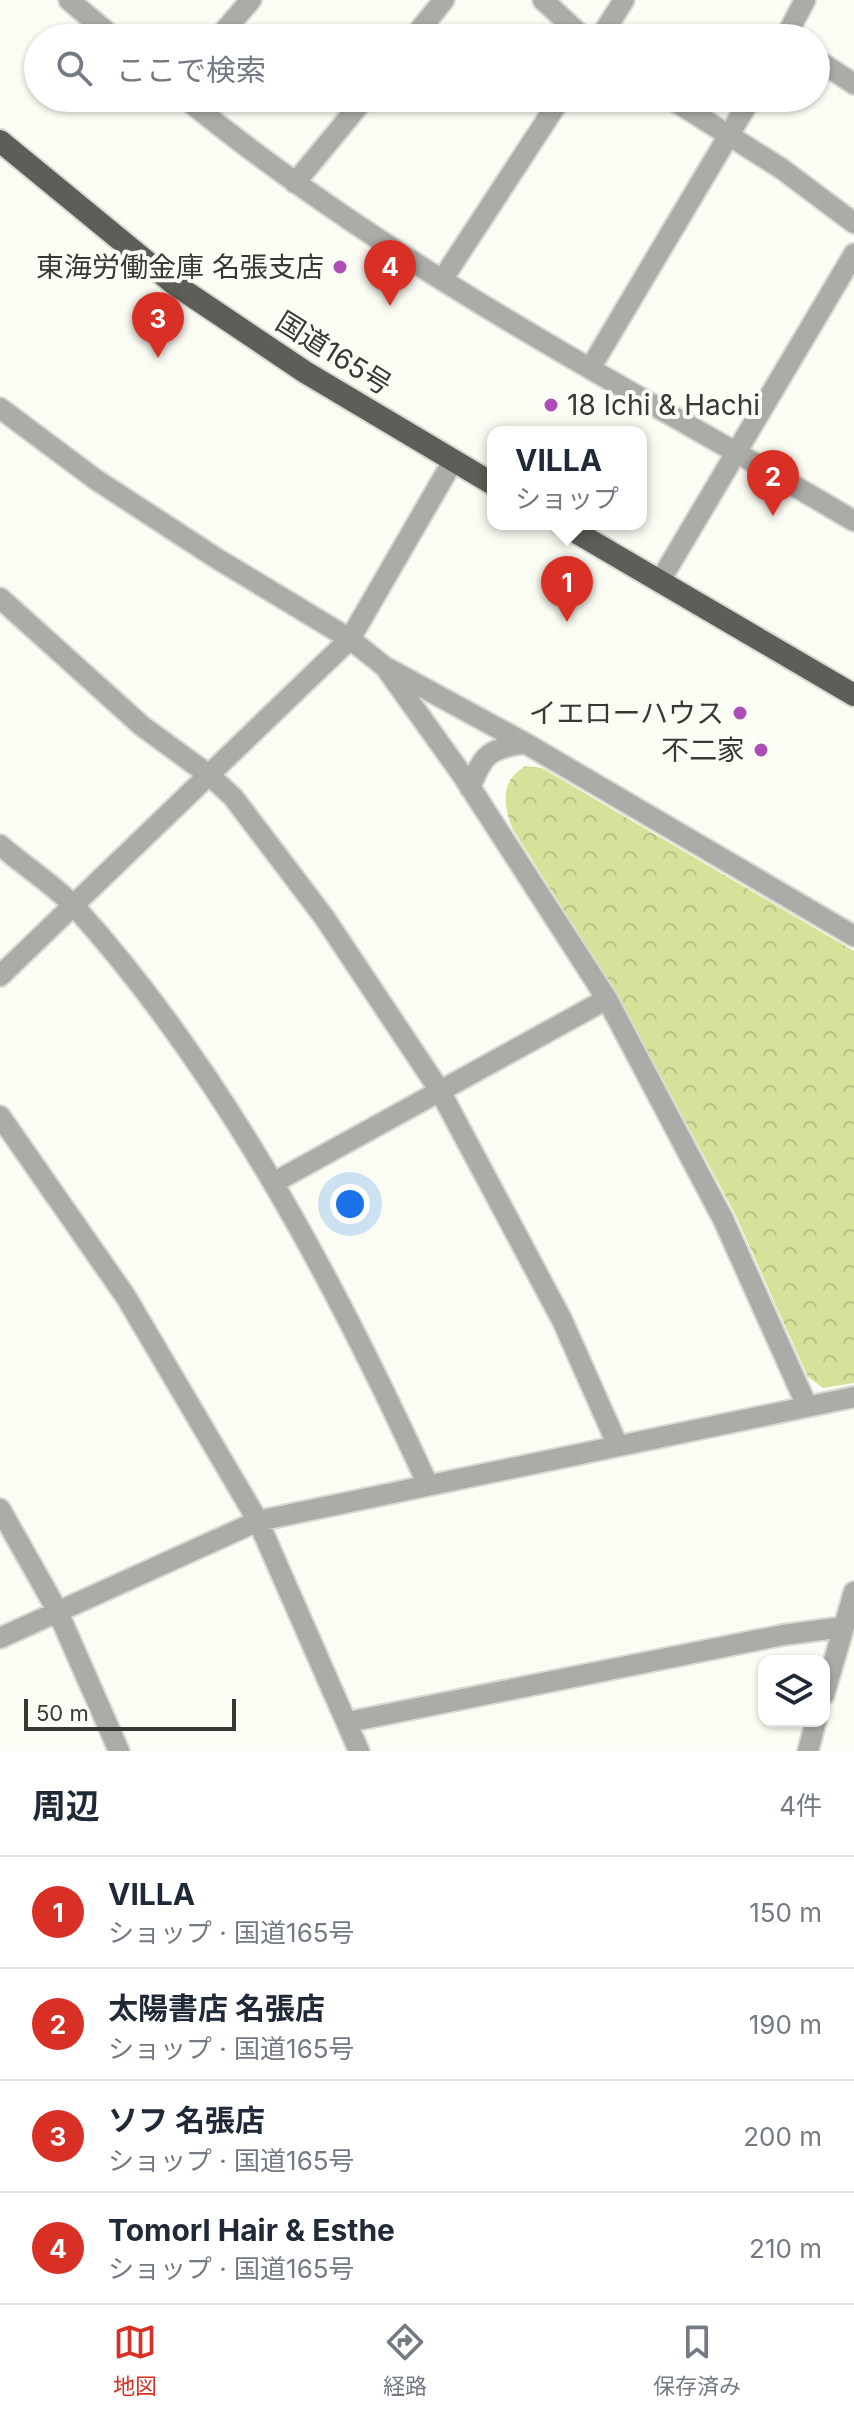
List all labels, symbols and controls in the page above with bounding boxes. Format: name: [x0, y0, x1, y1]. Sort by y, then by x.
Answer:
search box: [24, 24, 830, 112]
icon: search: [52, 46, 96, 90]
text: ここで検索: [116, 52, 266, 88]
pin: 4: [364, 240, 416, 306]
place label: 東海労働金庫 名張支店: [36, 250, 324, 284]
marker: 東海労働金庫 名張支店: [331, 258, 349, 276]
pin: 3: [132, 292, 184, 358]
street label: 国道165号: [270, 304, 398, 402]
place label: 18 Ichi & Hachi: [567, 388, 760, 422]
marker: 18 Ichi & Hachi: [542, 396, 560, 414]
popup: [487, 426, 647, 530]
text: VILLA: [515, 442, 602, 478]
pin: 2: [747, 450, 799, 516]
text: ショップ: [515, 483, 619, 514]
pin: 1: [541, 556, 593, 622]
place label: イエローハウス: [529, 696, 724, 730]
marker: イエローハウス: [731, 704, 749, 722]
place label: 不二家: [661, 733, 745, 767]
marker: 不二家: [752, 741, 770, 759]
your location: [330, 1184, 370, 1224]
map controls: [758, 1655, 830, 1727]
button: layers: [758, 1655, 830, 1727]
scale bar: [24, 1695, 236, 1731]
text: 50 m: [36, 1700, 89, 1726]
text: 周辺: [32, 1785, 100, 1826]
text: 4件: [779, 1790, 822, 1821]
text: VILLA: [108, 1876, 195, 1912]
text: 1: [52, 1897, 64, 1928]
text: 150 m: [749, 1897, 822, 1928]
text: ショップ · 国道165号: [108, 1917, 355, 1948]
text: 太陽書店 名張店: [108, 1990, 325, 2026]
text: 2: [50, 2009, 66, 2040]
text: 190 m: [749, 2009, 822, 2040]
text: ショップ · 国道165号: [108, 2033, 355, 2064]
text: ソフ 名張店: [108, 2102, 265, 2138]
text: 3: [50, 2121, 66, 2152]
text: 200 m: [743, 2121, 822, 2152]
text: ショップ · 国道165号: [108, 2145, 355, 2176]
text: Tomorl Hair & Esthe: [108, 2212, 395, 2248]
text: 4: [49, 2233, 67, 2264]
text: 210 m: [749, 2233, 822, 2264]
text: ショップ · 国道165号: [108, 2253, 355, 2284]
tab: 地図: [113, 2320, 157, 2400]
tab: 経路: [383, 2320, 427, 2400]
tab: 保存済み: [653, 2320, 741, 2400]

